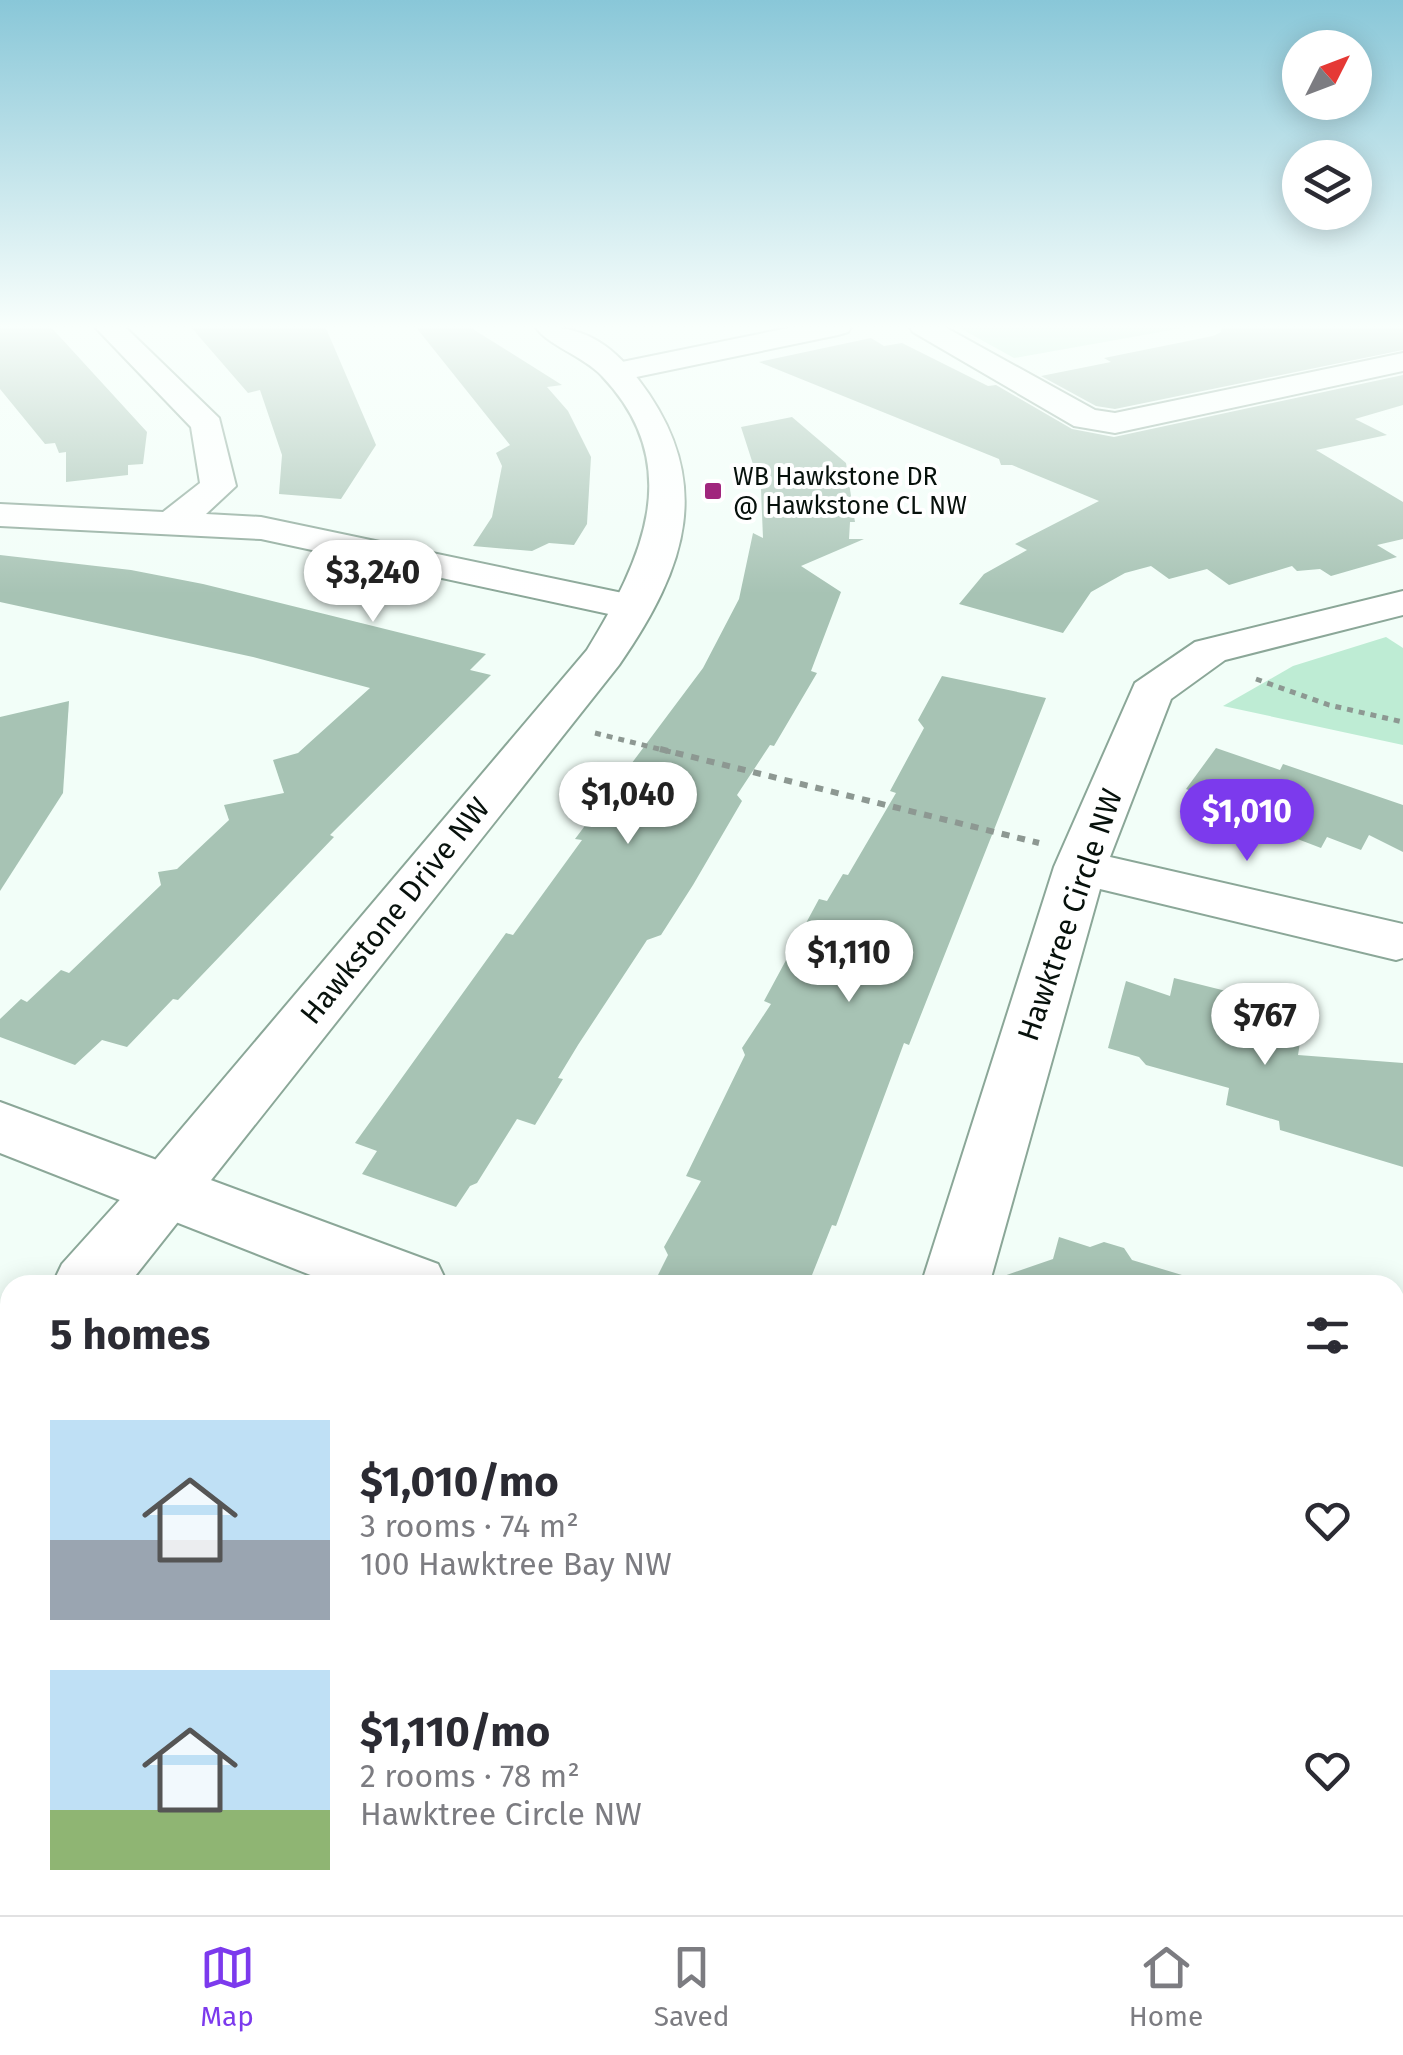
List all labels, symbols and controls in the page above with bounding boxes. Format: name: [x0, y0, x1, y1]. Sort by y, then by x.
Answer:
north arrow: [1282, 30, 1372, 120]
map controls: [1282, 30, 1372, 230]
button: layers: [1282, 140, 1372, 230]
place label: WB Hawkstone DR @ Hawkstone CL NW: [733, 462, 967, 521]
marker: WB Hawkstone DR @ Hawkstone CL NW: [702, 480, 724, 502]
pin: $3,240: [292, 540, 454, 625]
text: $3,240: [326, 553, 420, 591]
pin: $1,040: [547, 762, 709, 847]
text: $1,040: [581, 775, 675, 813]
pin: $1,010: [1166, 779, 1328, 864]
street label: Hawktree Circle NW: [1010, 784, 1130, 1046]
street label: Hawkstone Drive NW: [293, 790, 497, 1031]
text: $1,010: [1202, 792, 1292, 830]
pin: $1,110: [768, 920, 930, 1005]
text: $1,110: [807, 933, 891, 971]
pin: $767: [1206, 983, 1324, 1068]
text: $767: [1233, 996, 1297, 1034]
icon: filters: [1300, 1308, 1355, 1363]
text: 5 homes: [50, 1310, 210, 1360]
text: $1,010/mo: [360, 1457, 559, 1507]
icon: home: [130, 1460, 250, 1580]
icon: heart: [1300, 1493, 1355, 1548]
text: 3 rooms · 74 m²: [360, 1507, 579, 1545]
text: 100 Hawktree Bay NW: [360, 1545, 672, 1583]
text: $1,110/mo: [360, 1707, 550, 1757]
icon: home: [130, 1710, 250, 1830]
icon: heart: [1300, 1743, 1355, 1798]
text: 2 rooms · 78 m²: [360, 1757, 580, 1795]
text: Hawktree Circle NW: [360, 1795, 642, 1833]
tab: Map: [200, 1940, 255, 2033]
tab: Saved: [654, 1940, 730, 2033]
tab: Home: [1129, 1940, 1203, 2033]

